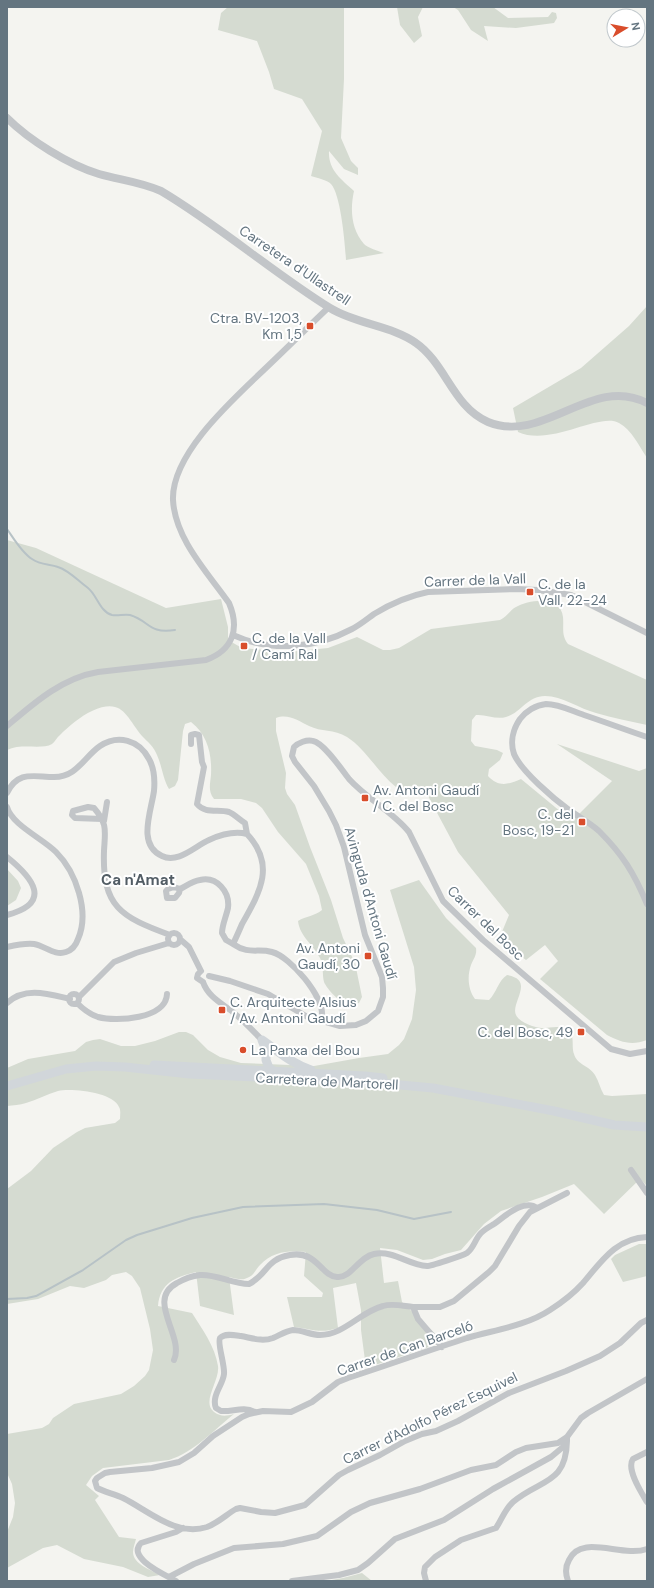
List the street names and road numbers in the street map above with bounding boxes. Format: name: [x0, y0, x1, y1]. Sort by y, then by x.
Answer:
street label: Carretera d'Ullastrell: [236, 221, 354, 309]
street label: Carrer de la Vall: [424, 569, 526, 591]
street label: Avinguda d'Antoni Gaudí: [341, 825, 402, 982]
street label: Carrer del Bosc: [444, 882, 528, 964]
street label: Carretera de Martorell: [255, 1068, 399, 1094]
street label: Carrer de Can Barceló: [335, 1316, 475, 1380]
street label: Carrer d'Adolfo Pérez Esquivel: [340, 1368, 520, 1468]

